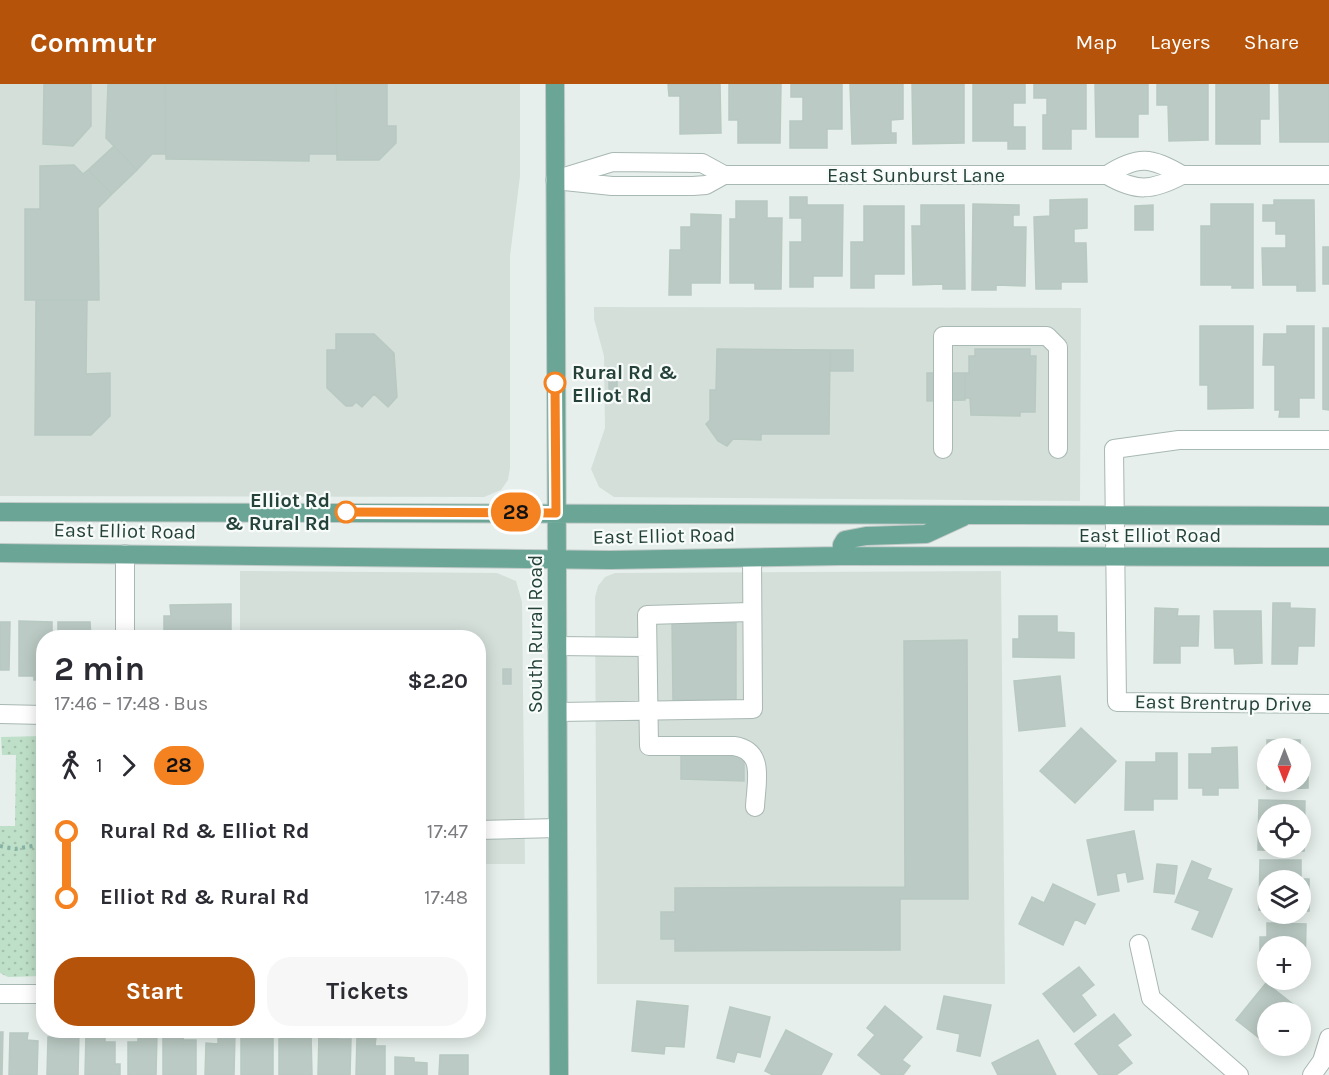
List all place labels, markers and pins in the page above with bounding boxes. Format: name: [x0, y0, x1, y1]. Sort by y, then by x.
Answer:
place label: Rural Rd & Elliot Rd: [572, 361, 678, 407]
marker: Rural Rd & Elliot Rd: [544, 372, 566, 394]
place label: Elliot Rd & Rural Rd: [224, 489, 330, 535]
marker: Elliot Rd & Rural Rd: [335, 501, 357, 523]

